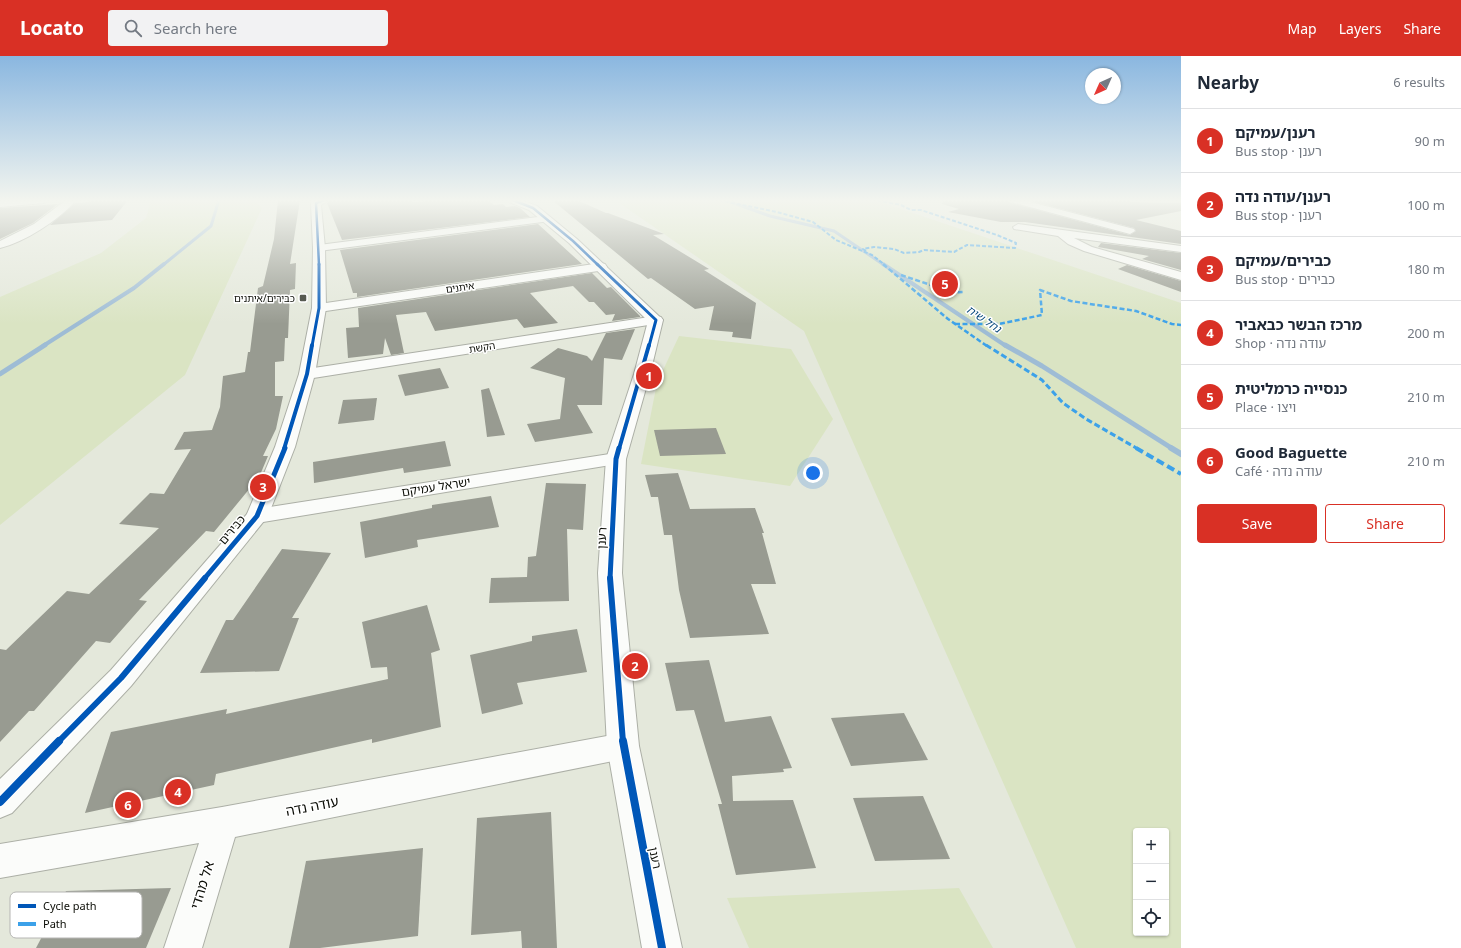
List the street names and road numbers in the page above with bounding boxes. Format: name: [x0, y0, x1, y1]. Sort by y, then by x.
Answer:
street label: איתנים: [445, 278, 475, 296]
street label: הקשת: [468, 338, 496, 356]
street label: ישראל עמיקם: [400, 473, 472, 500]
street label: כבירים: [214, 511, 249, 548]
street label: רענן: [592, 527, 611, 549]
street label: עודה נדה: [284, 791, 340, 820]
street label: רענן: [645, 846, 666, 870]
street label: אל מהדי: [185, 858, 218, 911]

